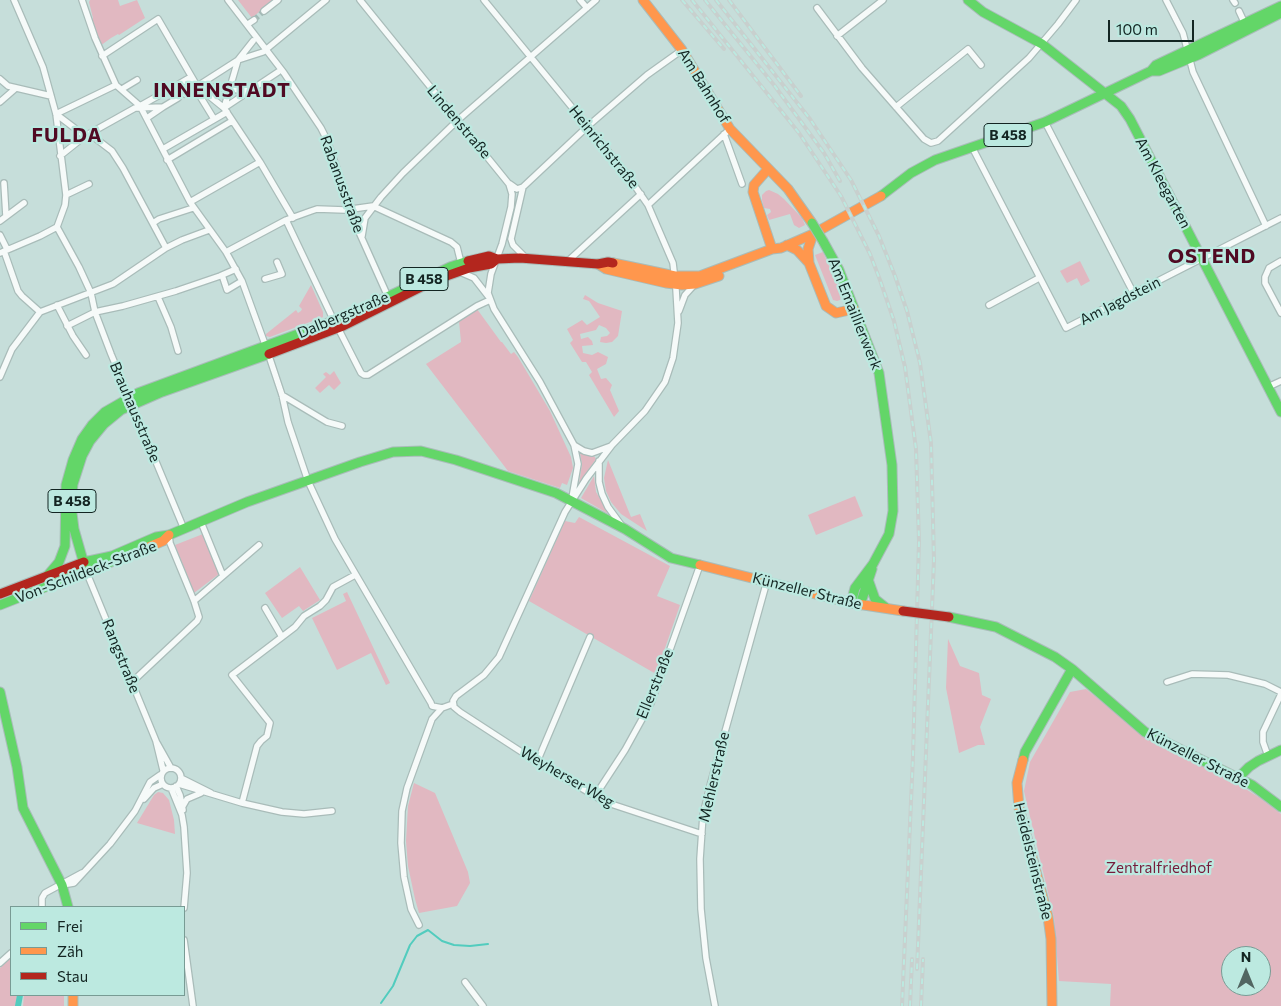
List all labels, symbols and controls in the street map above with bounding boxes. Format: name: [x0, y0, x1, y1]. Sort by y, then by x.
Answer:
scale bar: [1111, 10, 1197, 42]
text: 100 m: [1116, 20, 1158, 38]
street label: Am Bahnhof: [674, 45, 734, 127]
district label: INNENSTADT: [152, 78, 292, 102]
street label: Lindenstraße: [423, 82, 495, 162]
street label: Heinrichstraße: [565, 102, 643, 192]
district label: FULDA: [31, 123, 103, 147]
road number: B 458: [984, 124, 1032, 146]
street label: Rabanusstraße: [316, 133, 368, 235]
street label: Am Kleegarten: [1131, 134, 1195, 232]
district label: OSTEND: [1167, 244, 1257, 268]
street label: Am Emaillierwerk: [824, 255, 886, 373]
road number: B 458: [400, 268, 448, 290]
street label: Am Jagdstein: [1077, 273, 1163, 329]
street label: Dalbergstraße: [295, 288, 391, 342]
street label: Brauhausstraße: [106, 359, 164, 465]
road number: B 458: [48, 490, 96, 512]
street label: Von-Schildeck-Straße: [13, 537, 159, 607]
street label: Künzeller Straße: [750, 569, 864, 613]
street label: Rangstraße: [98, 616, 144, 696]
street label: Ellerstraße: [633, 646, 677, 722]
street label: Künzeller Straße: [1144, 725, 1252, 791]
street label: Mehlerstraße: [695, 730, 733, 824]
street label: Weyherser Weg: [517, 743, 617, 811]
street label: Heidelsteinstraße: [1010, 801, 1056, 921]
park label: Zentralfriedhof: [1106, 859, 1212, 877]
legend: [10, 906, 185, 996]
text: Frei: [57, 917, 83, 935]
text: Zäh: [57, 942, 83, 960]
north arrow: [1221, 946, 1271, 996]
text: N: [1241, 948, 1251, 965]
text: Stau: [57, 967, 88, 985]

